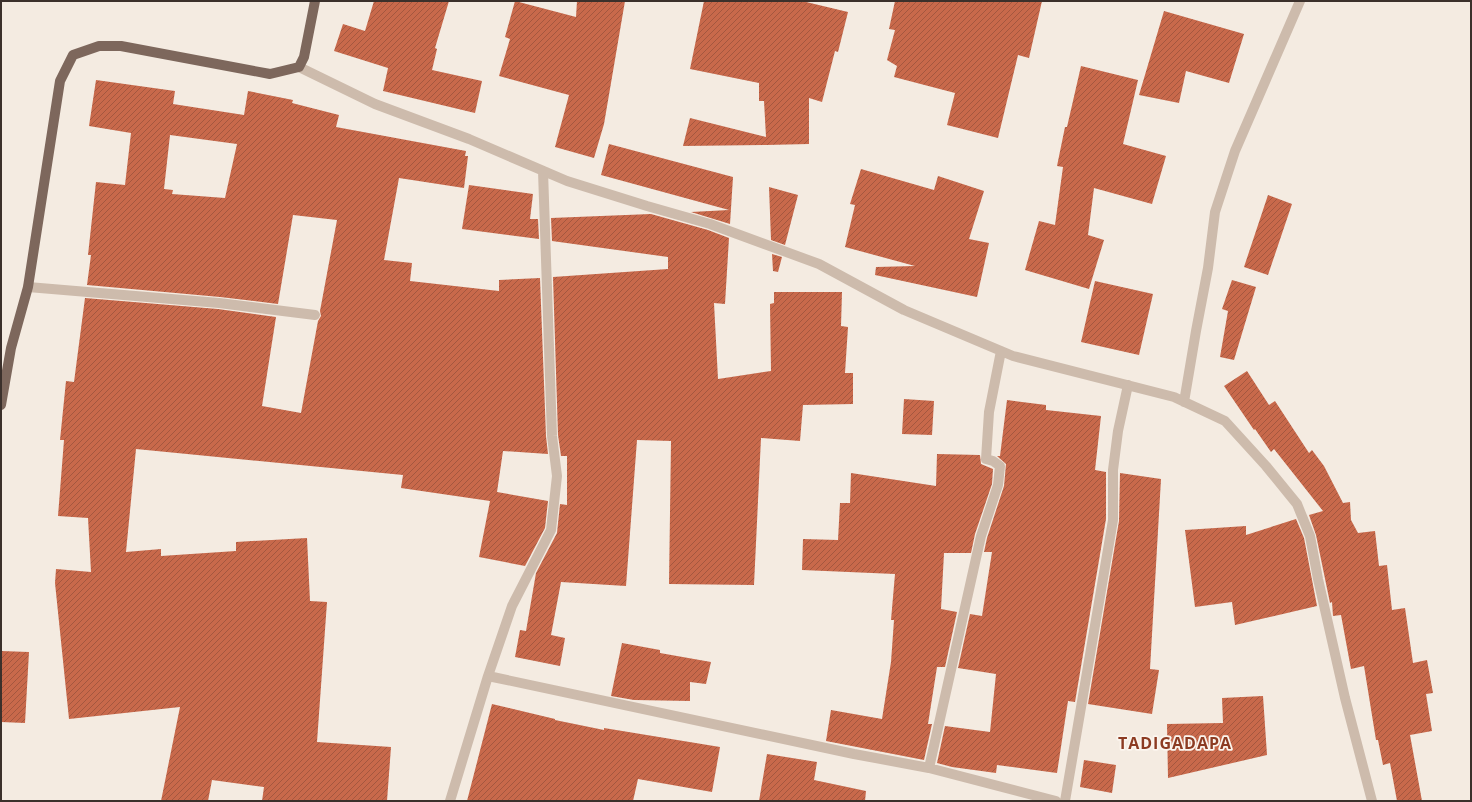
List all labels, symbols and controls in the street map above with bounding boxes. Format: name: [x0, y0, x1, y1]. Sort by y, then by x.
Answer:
district label: TADIGADAPA: [1118, 732, 1232, 754]

